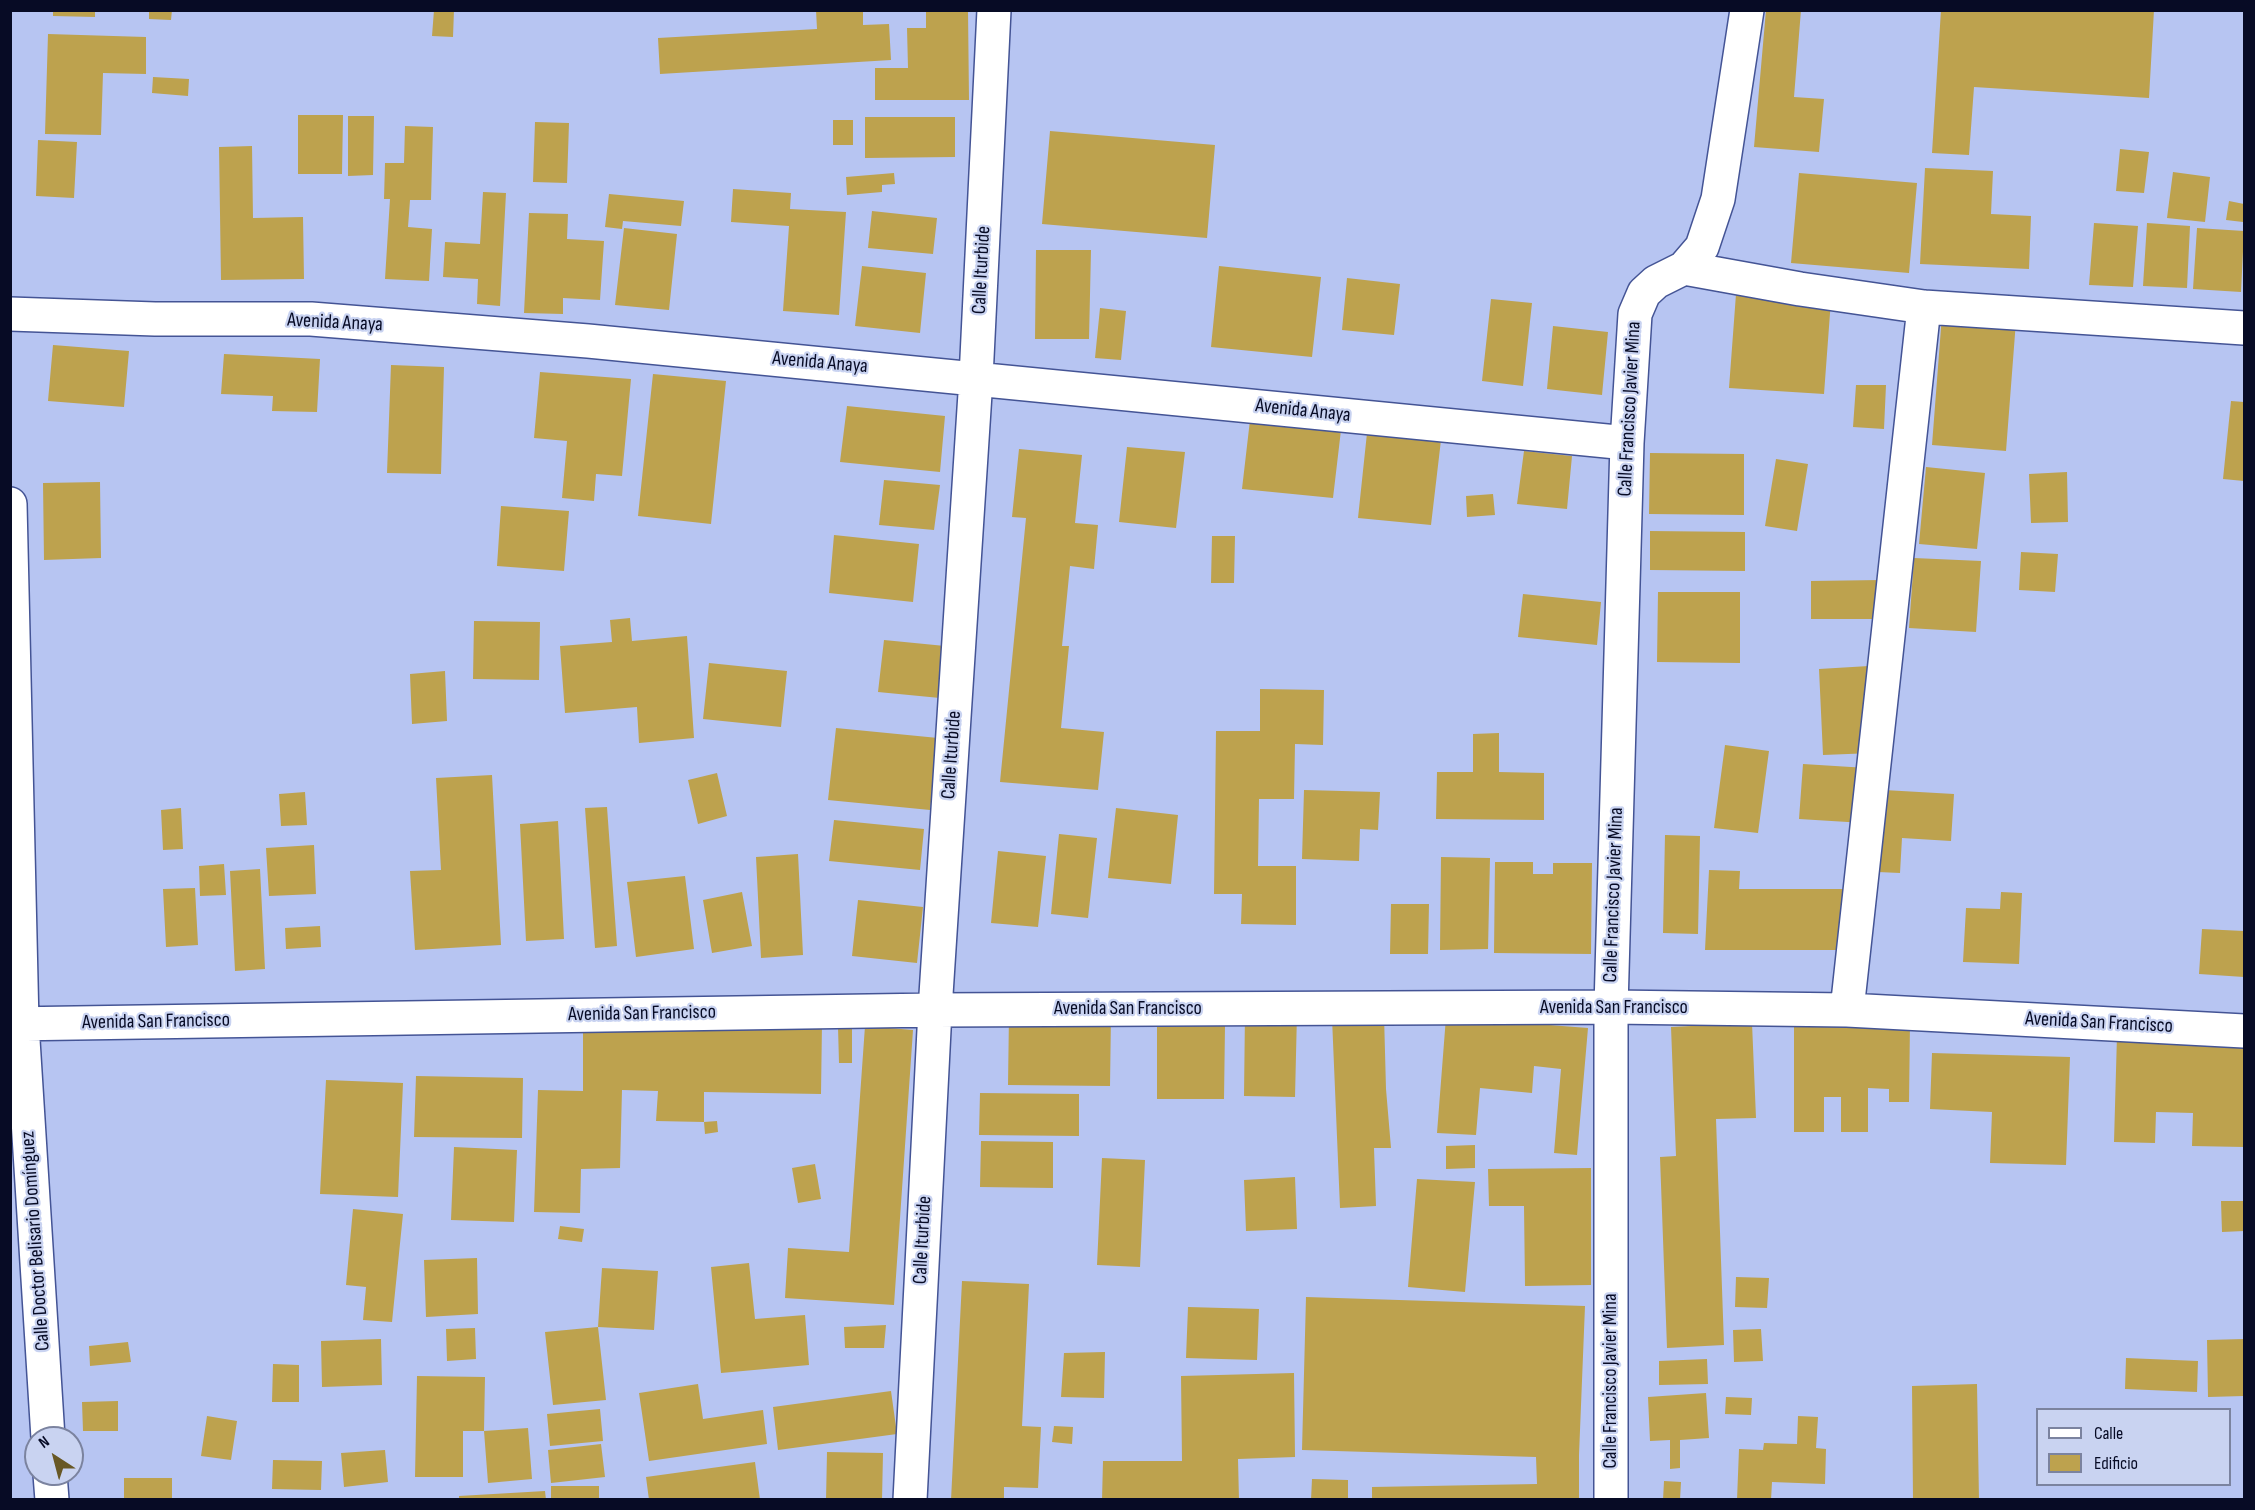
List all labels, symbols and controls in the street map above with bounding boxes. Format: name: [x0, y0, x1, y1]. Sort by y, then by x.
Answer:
street label: Calle Iturbide: [968, 225, 996, 315]
street label: Avenida Anaya: [287, 309, 383, 337]
street label: Calle Francisco Javier Mina: [1613, 321, 1647, 497]
street label: Avenida Anaya: [771, 347, 869, 379]
street label: Avenida Anaya: [1254, 394, 1352, 428]
street label: Calle Iturbide: [937, 710, 967, 800]
street label: Calle Francisco Javier Mina: [1599, 807, 1629, 983]
street label: Avenida San Francisco: [1540, 996, 1688, 1020]
street label: Avenida San Francisco: [1054, 997, 1202, 1021]
street label: Avenida San Francisco: [568, 1001, 716, 1027]
street label: Avenida San Francisco: [2025, 1007, 2173, 1039]
street label: Avenida San Francisco: [82, 1009, 230, 1035]
street label: Calle Doctor Belisario Domínguez: [16, 1130, 56, 1352]
street label: Calle Iturbide: [909, 1195, 937, 1285]
street label: Calle Francisco Javier Mina: [1599, 1293, 1623, 1469]
legend: [2036, 1408, 2231, 1486]
text: Calle: [2094, 1423, 2123, 1444]
north arrow: [24, 1426, 84, 1486]
text: N: [35, 1432, 53, 1453]
text: Edificio: [2094, 1453, 2138, 1474]

